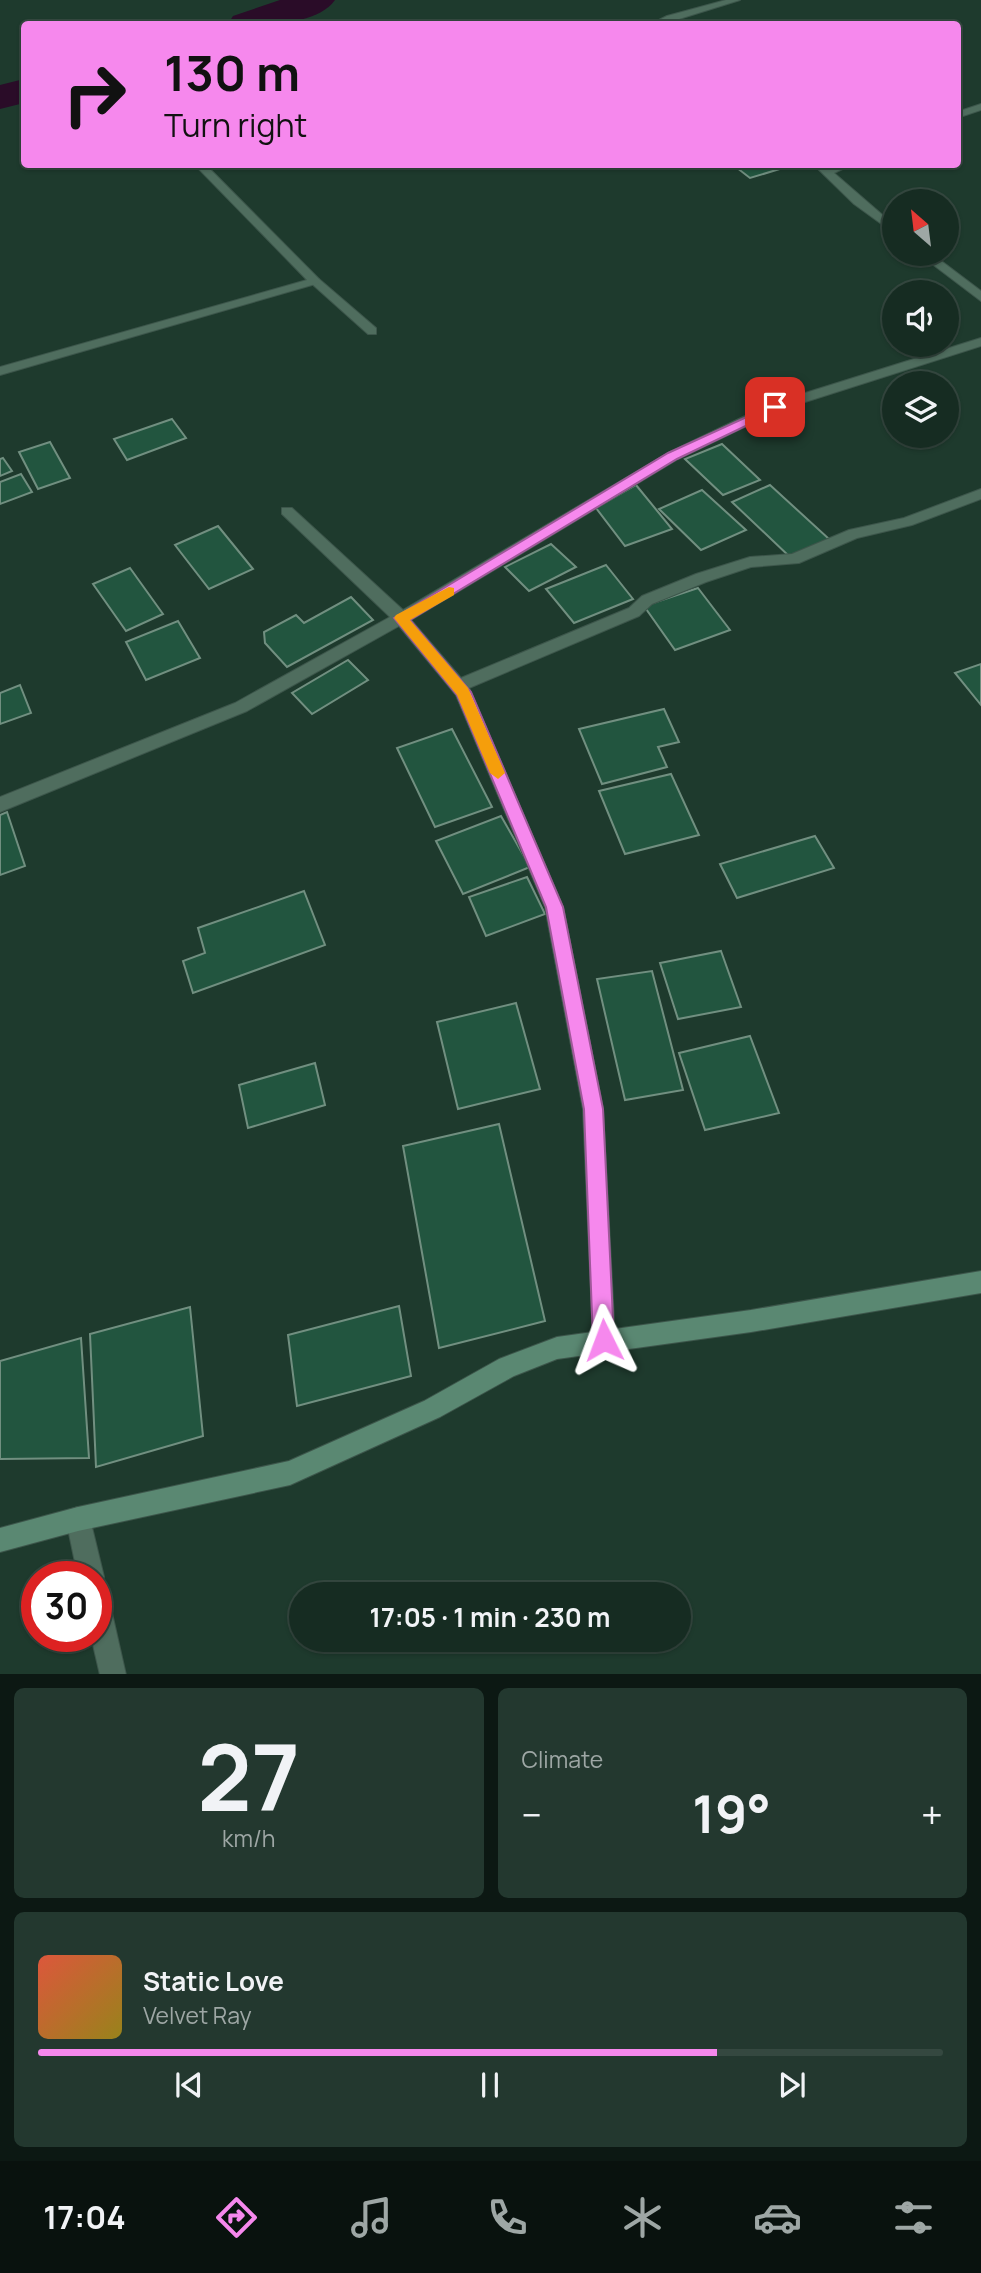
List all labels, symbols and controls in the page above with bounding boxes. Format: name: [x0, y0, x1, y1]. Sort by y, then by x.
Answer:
text: 130 m: [164, 39, 300, 106]
icon: right: [49, 49, 140, 140]
text: Turn right: [164, 103, 307, 147]
north arrow: [882, 189, 959, 266]
map controls: [882, 189, 959, 448]
button: sound: [882, 280, 959, 357]
button: layers: [882, 371, 959, 448]
pin: [745, 377, 805, 437]
icon: arrive: [756, 388, 794, 426]
position arrow: [567, 1303, 641, 1377]
speed limit sign: 30: [21, 1561, 112, 1652]
text: 17:05 · 1 min · 230 m: [370, 1599, 610, 1635]
text: 27: [197, 1714, 300, 1838]
text: Climate: [522, 1743, 603, 1775]
text: 19°: [692, 1778, 771, 1849]
text: −: [522, 1788, 542, 1840]
text: +: [921, 1788, 943, 1840]
text: km/h: [222, 1822, 276, 1854]
text: Static Love: [143, 1963, 284, 1999]
text: Velvet Ray: [143, 1999, 252, 2031]
icon: previous: [170, 2066, 208, 2104]
icon: pause: [471, 2066, 509, 2104]
icon: next: [773, 2066, 811, 2104]
icon: directions: [212, 2193, 261, 2242]
icon: music: [347, 2193, 396, 2242]
icon: phone: [483, 2193, 532, 2242]
icon: climate: [618, 2193, 667, 2242]
icon: car: [753, 2193, 802, 2242]
icon: filters: [889, 2193, 938, 2242]
text: 17:04: [43, 2195, 126, 2239]

